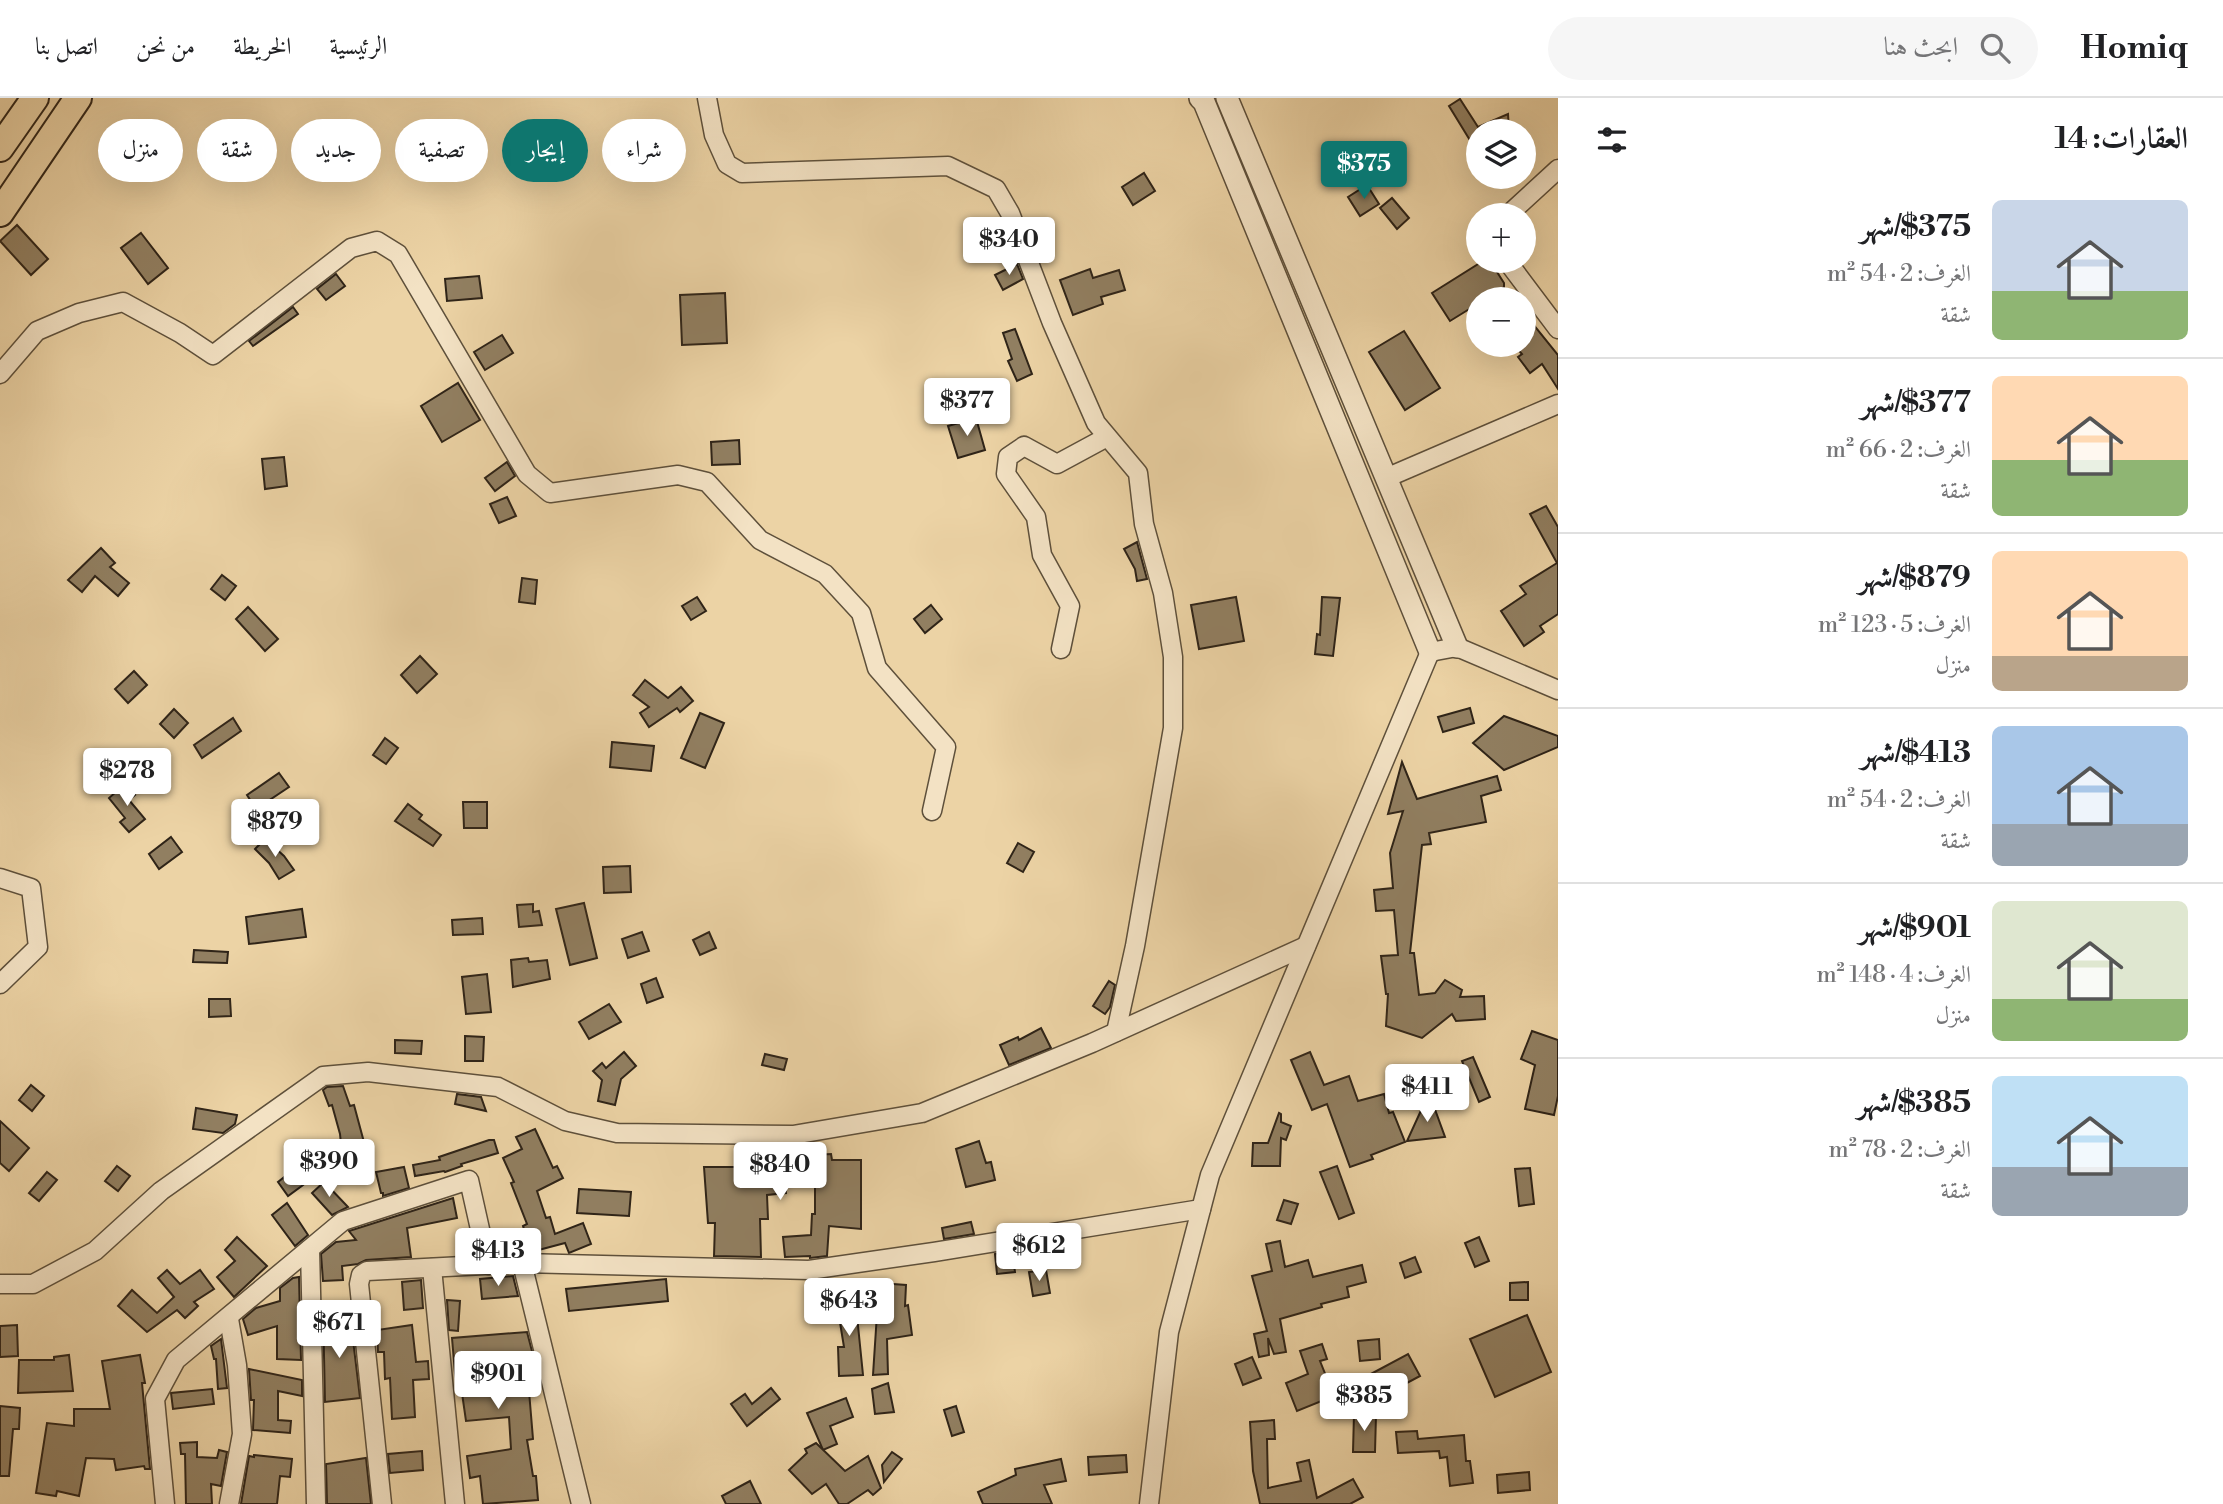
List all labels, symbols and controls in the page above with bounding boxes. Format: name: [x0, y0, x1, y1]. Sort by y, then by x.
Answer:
search box: [1548, 17, 2038, 80]
text: Homiq: [2080, 28, 2188, 69]
icon: search: [1976, 29, 2014, 67]
text: ابحث هنا: [1884, 31, 1958, 63]
text: اتصل بنا: [35, 32, 98, 62]
text: من نحن: [136, 32, 195, 62]
text: الخريطة: [233, 32, 292, 62]
text: الرئيسية: [330, 32, 387, 62]
chip: منزل: [98, 119, 183, 182]
chip: شقة: [197, 119, 277, 182]
chip: جديد: [291, 119, 381, 182]
chip: تصفية: [395, 119, 488, 182]
chip: إيجار: [502, 119, 588, 182]
chip: شراء: [602, 119, 686, 182]
map controls: [1466, 119, 1536, 357]
button: layers: [1466, 119, 1536, 189]
text: العقارات: 14: [2055, 120, 2188, 158]
icon: filters: [1593, 121, 1631, 159]
pin: $375: [1323, 141, 1405, 201]
text: $375: [1337, 150, 1391, 178]
button: +: [1466, 203, 1536, 273]
text: $375/شهر: [1860, 208, 1971, 246]
pin: $340: [968, 218, 1050, 277]
text: $340: [979, 226, 1039, 254]
icon: home: [2048, 228, 2132, 312]
text: الغرف: 2 · 54 m²: [1827, 260, 1971, 288]
button: −: [1466, 287, 1536, 357]
text: شقة: [1941, 301, 1971, 329]
pin: $377: [926, 378, 1008, 438]
text: $377/شهر: [1861, 384, 1971, 422]
text: $377: [940, 387, 994, 415]
icon: home: [2048, 404, 2132, 488]
text: الغرف: 2 · 66 m²: [1826, 436, 1971, 464]
text: شقة: [1941, 477, 1971, 505]
text: $879/شهر: [1858, 559, 1971, 597]
icon: home: [2048, 579, 2132, 663]
text: الغرف: 5 · 123 m²: [1818, 611, 1971, 639]
text: منزل: [1936, 652, 1971, 680]
text: $413/شهر: [1861, 734, 1971, 772]
pin: $278: [86, 748, 168, 808]
icon: home: [2048, 754, 2132, 838]
text: $278: [99, 757, 155, 785]
text: الغرف: 2 · 54 m²: [1827, 786, 1971, 814]
pin: $879: [234, 800, 316, 859]
text: $879: [247, 808, 303, 836]
text: شقة: [1941, 827, 1971, 855]
text: $901/شهر: [1859, 909, 1971, 947]
icon: home: [2048, 929, 2132, 1013]
text: الغرف: 4 · 148 m²: [1816, 961, 1971, 989]
text: منزل: [1936, 1002, 1971, 1030]
pin: $411: [1386, 1065, 1468, 1124]
text: $411: [1401, 1073, 1453, 1101]
text: $385/شهر: [1857, 1084, 1971, 1122]
icon: home: [2048, 1104, 2132, 1188]
text: الغرف: 2 · 78 m²: [1829, 1136, 1971, 1164]
pin: $390: [288, 1140, 370, 1199]
pin: $840: [739, 1142, 821, 1202]
text: $390: [300, 1148, 358, 1176]
text: $840: [750, 1151, 810, 1179]
text: شقة: [1941, 1177, 1971, 1205]
pin: $612: [998, 1224, 1080, 1283]
pin: $413: [457, 1228, 539, 1288]
text: $612: [1012, 1232, 1066, 1260]
text: $413: [471, 1237, 525, 1265]
pin: $643: [808, 1278, 890, 1338]
text: $643: [820, 1287, 878, 1315]
pin: $671: [298, 1300, 380, 1360]
text: $671: [313, 1309, 365, 1337]
pin: $901: [457, 1352, 539, 1411]
text: $901: [470, 1360, 526, 1388]
pin: $385: [1323, 1374, 1405, 1433]
text: $385: [1336, 1382, 1392, 1410]

